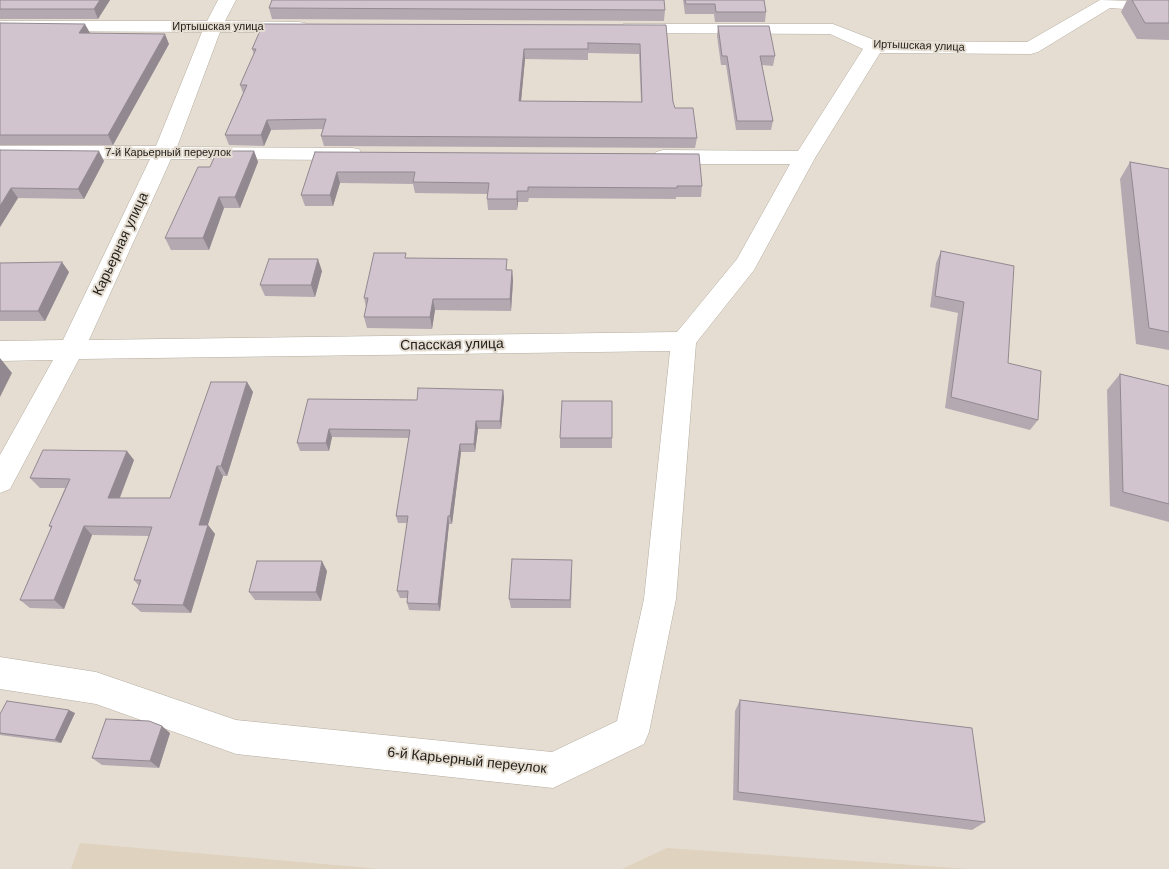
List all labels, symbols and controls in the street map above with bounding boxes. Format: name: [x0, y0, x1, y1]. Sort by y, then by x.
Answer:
street label: Иртышская улица: [172, 20, 264, 34]
street label: Иртышская улица: [873, 38, 965, 54]
street label: 7-й Карьерный переулок: [105, 146, 231, 160]
street label: Карьерная улица: [90, 190, 152, 298]
street label: Спасская улица: [400, 336, 504, 354]
street label: 6-й Карьерный переулок: [387, 744, 547, 778]

